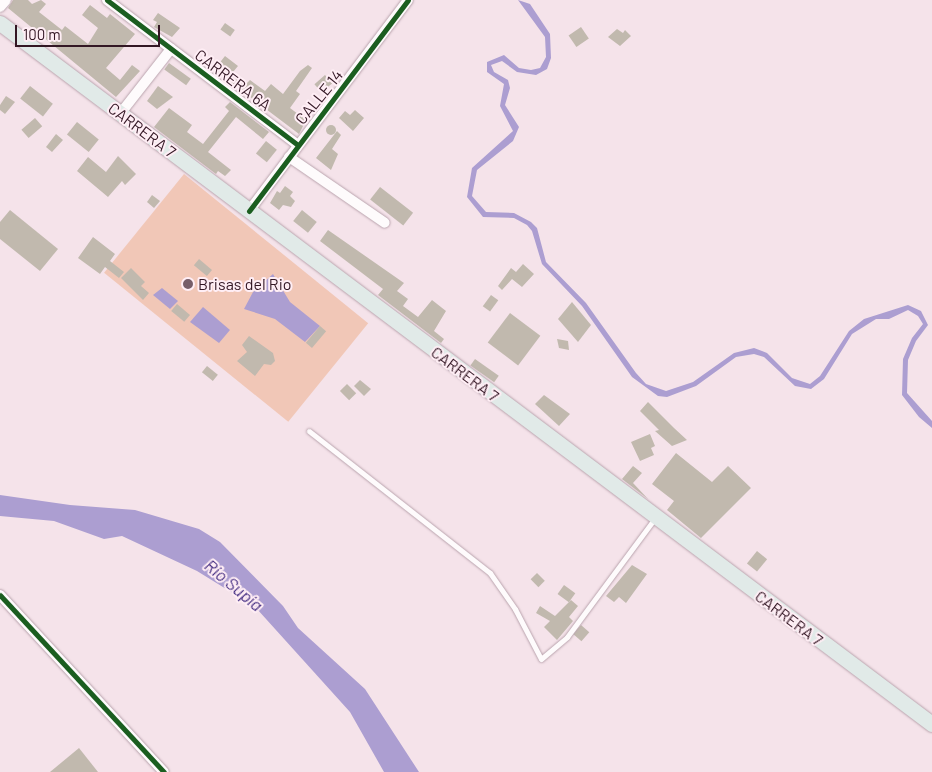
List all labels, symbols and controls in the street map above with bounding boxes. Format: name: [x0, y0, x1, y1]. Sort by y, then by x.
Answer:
scale bar: [18, 15, 162, 47]
text: 100 m: [23, 25, 61, 43]
street label: CARRERA 6A: [191, 45, 275, 115]
street label: CALLE 14: [291, 66, 347, 128]
street label: CARRERA 7: [104, 98, 180, 162]
place label: Brisas del Rio: [198, 274, 291, 294]
marker: Brisas del Rio: [182, 278, 194, 290]
street label: CARRERA 7: [427, 342, 503, 406]
water label: Río Supía: [200, 554, 268, 616]
street label: CARRERA 7: [751, 586, 827, 650]

